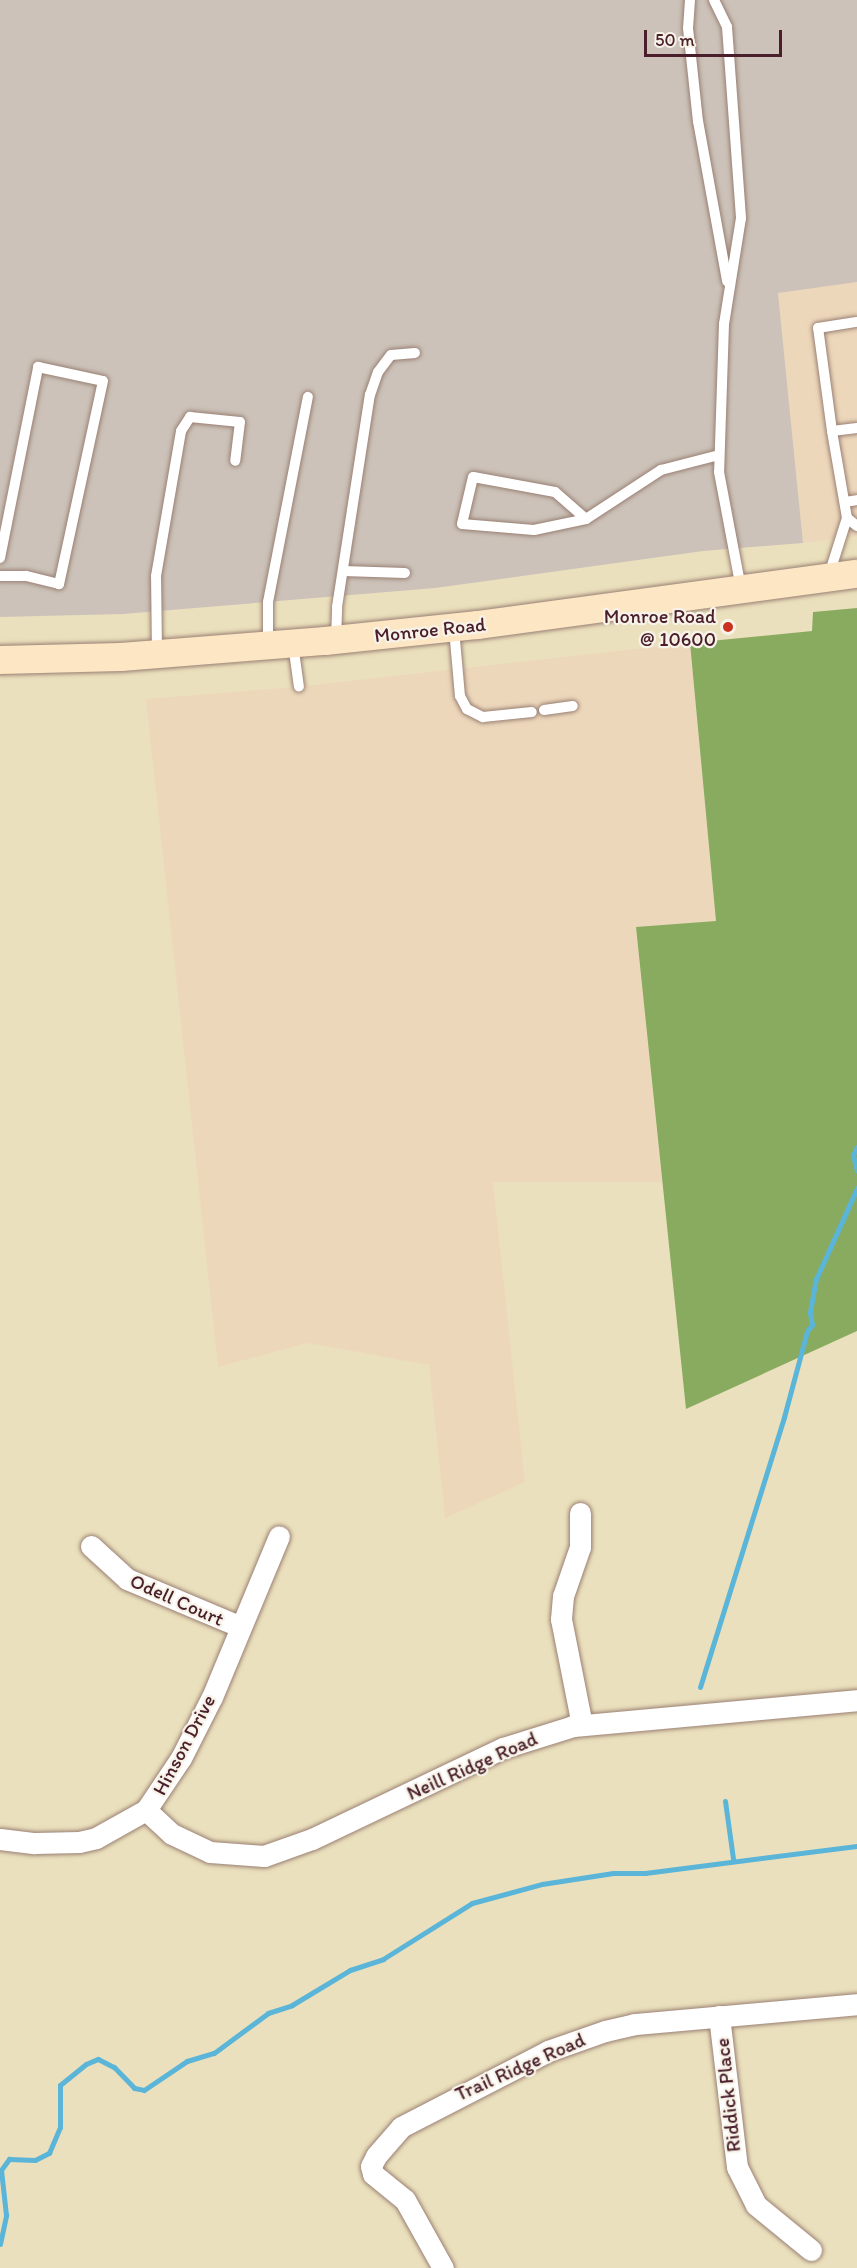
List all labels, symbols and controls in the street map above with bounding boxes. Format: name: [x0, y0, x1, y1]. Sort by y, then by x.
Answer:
scale bar: [647, 18, 785, 56]
text: 50 m: [655, 29, 695, 51]
place label: Monroe Road @ 10600: [604, 604, 716, 651]
street label: Monroe Road: [373, 612, 487, 648]
marker: Monroe Road @ 10600: [721, 620, 735, 634]
street label: Odell Court: [126, 1569, 228, 1631]
street label: Hinson Drive: [148, 1691, 220, 1799]
street label: Neill Ridge Road: [403, 1727, 541, 1805]
street label: Trail Ridge Road: [452, 2028, 588, 2106]
street label: Riddick Place: [710, 2037, 746, 2153]

